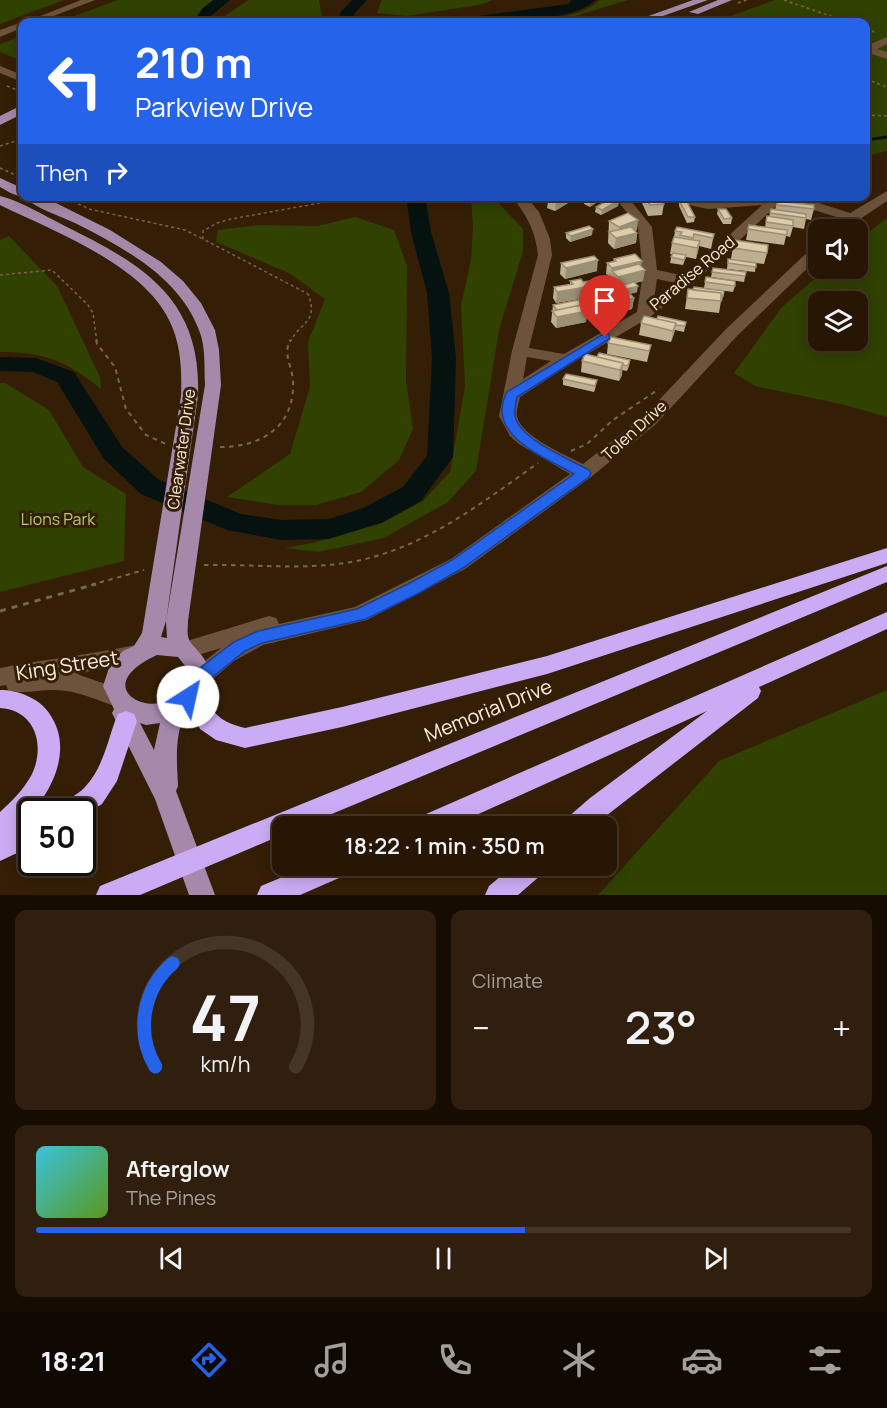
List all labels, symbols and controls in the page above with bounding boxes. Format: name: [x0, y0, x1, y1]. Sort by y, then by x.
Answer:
text: 210 m: [135, 33, 252, 91]
icon: left: [36, 42, 114, 120]
text: Parkview Drive: [135, 88, 313, 125]
icon: right: [100, 156, 133, 189]
text: Then: [36, 158, 88, 188]
map controls: [808, 219, 868, 351]
button: sound: [808, 219, 868, 279]
street label: Paradise Road: [645, 231, 739, 315]
pin: [579, 275, 630, 337]
icon: arrive: [588, 284, 621, 317]
button: layers: [808, 291, 868, 351]
street label: Clearwater Drive: [162, 387, 200, 511]
street label: Tolen Drive: [597, 395, 671, 465]
park label: Lions Park: [21, 508, 96, 530]
street label: King Street: [14, 644, 120, 686]
position arrow: [156, 665, 220, 729]
street label: Memorial Drive: [420, 672, 556, 748]
speed limit sign: 50: [18, 798, 96, 876]
text: 18:22 · 1 min · 350 m: [344, 831, 545, 861]
text: Climate: [472, 967, 543, 994]
text: 47: [190, 974, 261, 1060]
text: 23°: [625, 996, 697, 1058]
text: −: [472, 1005, 490, 1050]
text: +: [832, 1005, 851, 1050]
text: km/h: [201, 1049, 250, 1078]
text: Afterglow: [126, 1154, 230, 1184]
text: The Pines: [126, 1184, 216, 1211]
icon: previous: [155, 1242, 188, 1275]
icon: pause: [427, 1242, 460, 1275]
icon: next: [699, 1242, 732, 1275]
icon: directions: [188, 1339, 230, 1381]
icon: music: [311, 1339, 353, 1381]
icon: phone: [434, 1339, 476, 1381]
icon: climate: [558, 1339, 600, 1381]
icon: car: [681, 1339, 723, 1381]
icon: filters: [804, 1339, 846, 1381]
text: 18:21: [41, 1342, 106, 1379]

